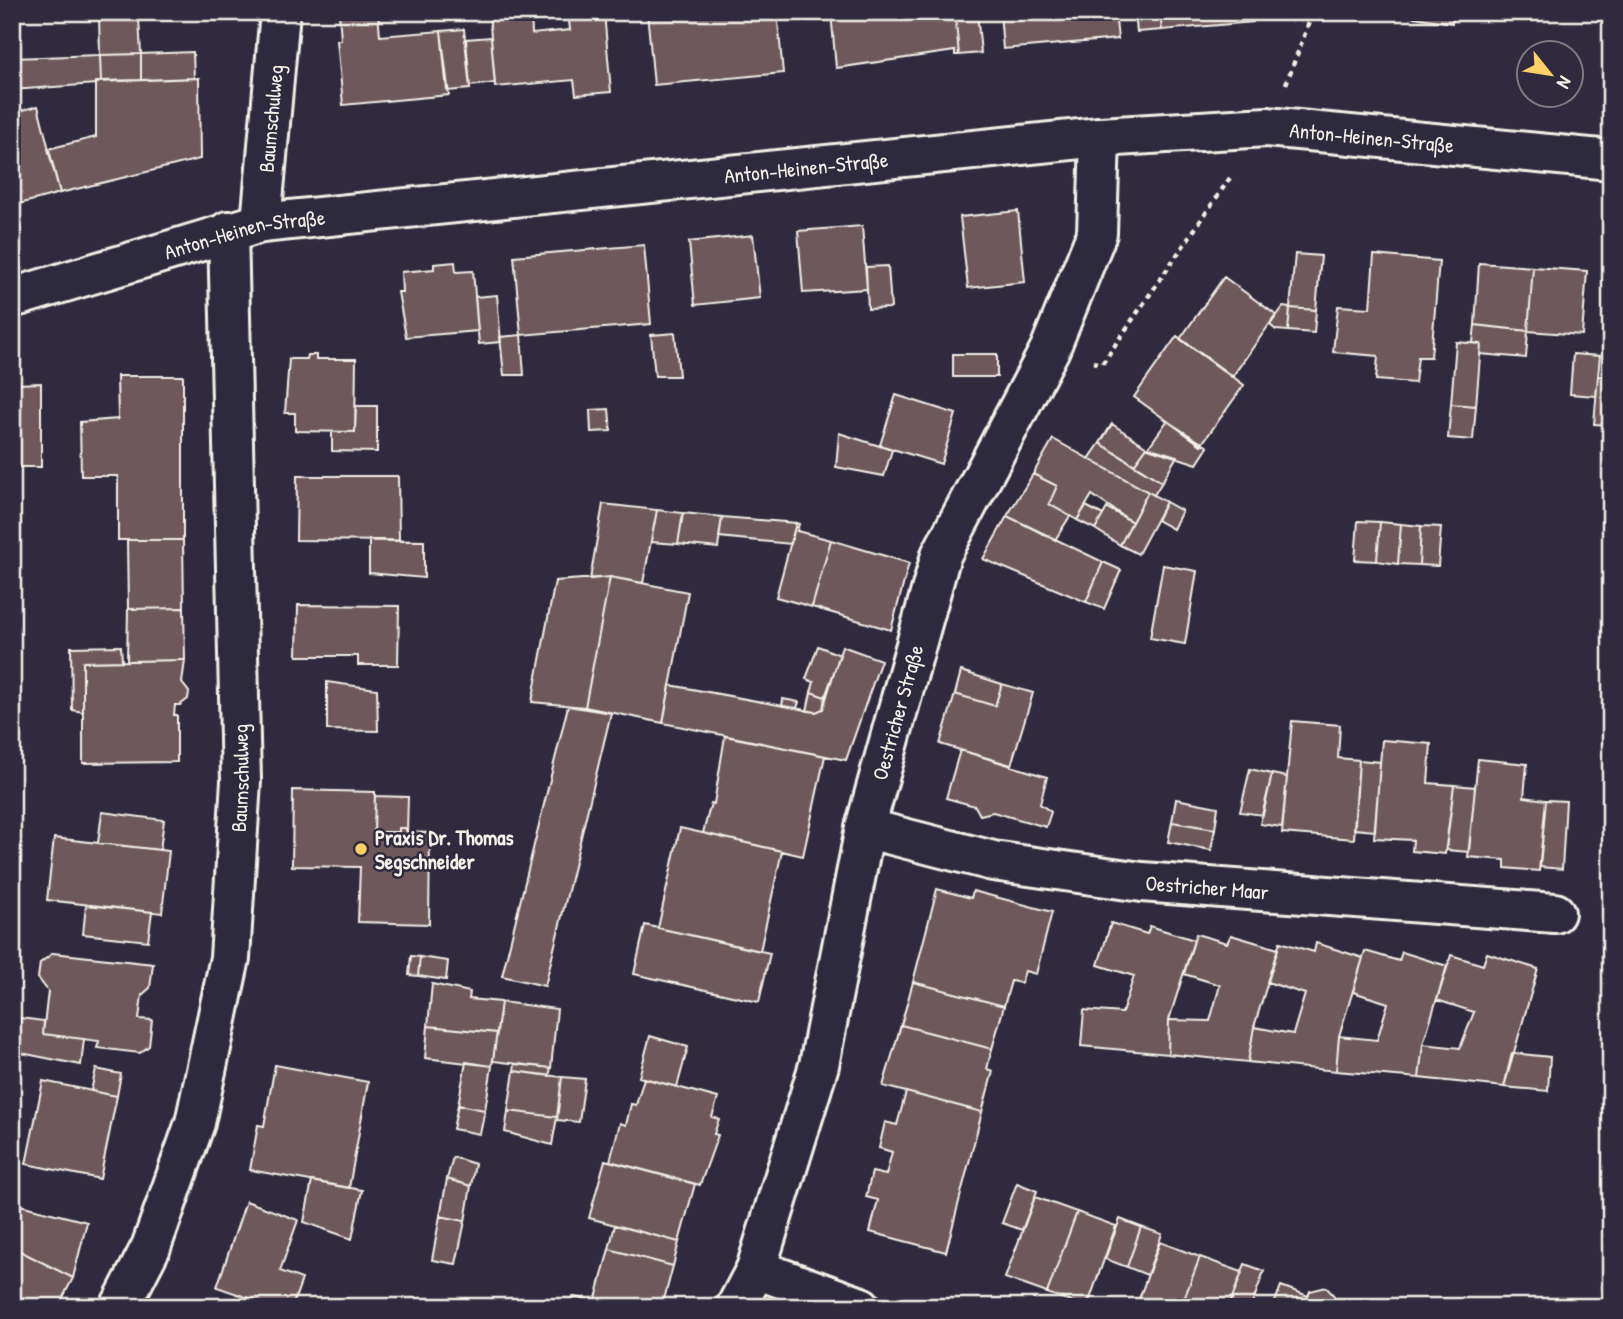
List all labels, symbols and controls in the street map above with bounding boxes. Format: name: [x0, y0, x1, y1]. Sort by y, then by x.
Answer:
north arrow: [1514, 38, 1584, 108]
street label: Baumschulweg: [251, 63, 290, 174]
text: N: [1551, 72, 1579, 93]
street label: Anton-Heinen-Straße: [1288, 115, 1455, 159]
street label: Anton-Heinen-Straße: [723, 144, 890, 190]
street label: Anton-Heinen-Straße: [161, 202, 327, 266]
street label: Oestricher Straße: [865, 641, 930, 783]
street label: Baumschulweg: [223, 724, 256, 833]
place label: Praxis Dr. Thomas Segschneider: [375, 823, 514, 877]
marker: Praxis Dr. Thomas Segschneider: [353, 841, 369, 857]
street label: Oestricher Maar: [1144, 868, 1270, 906]

